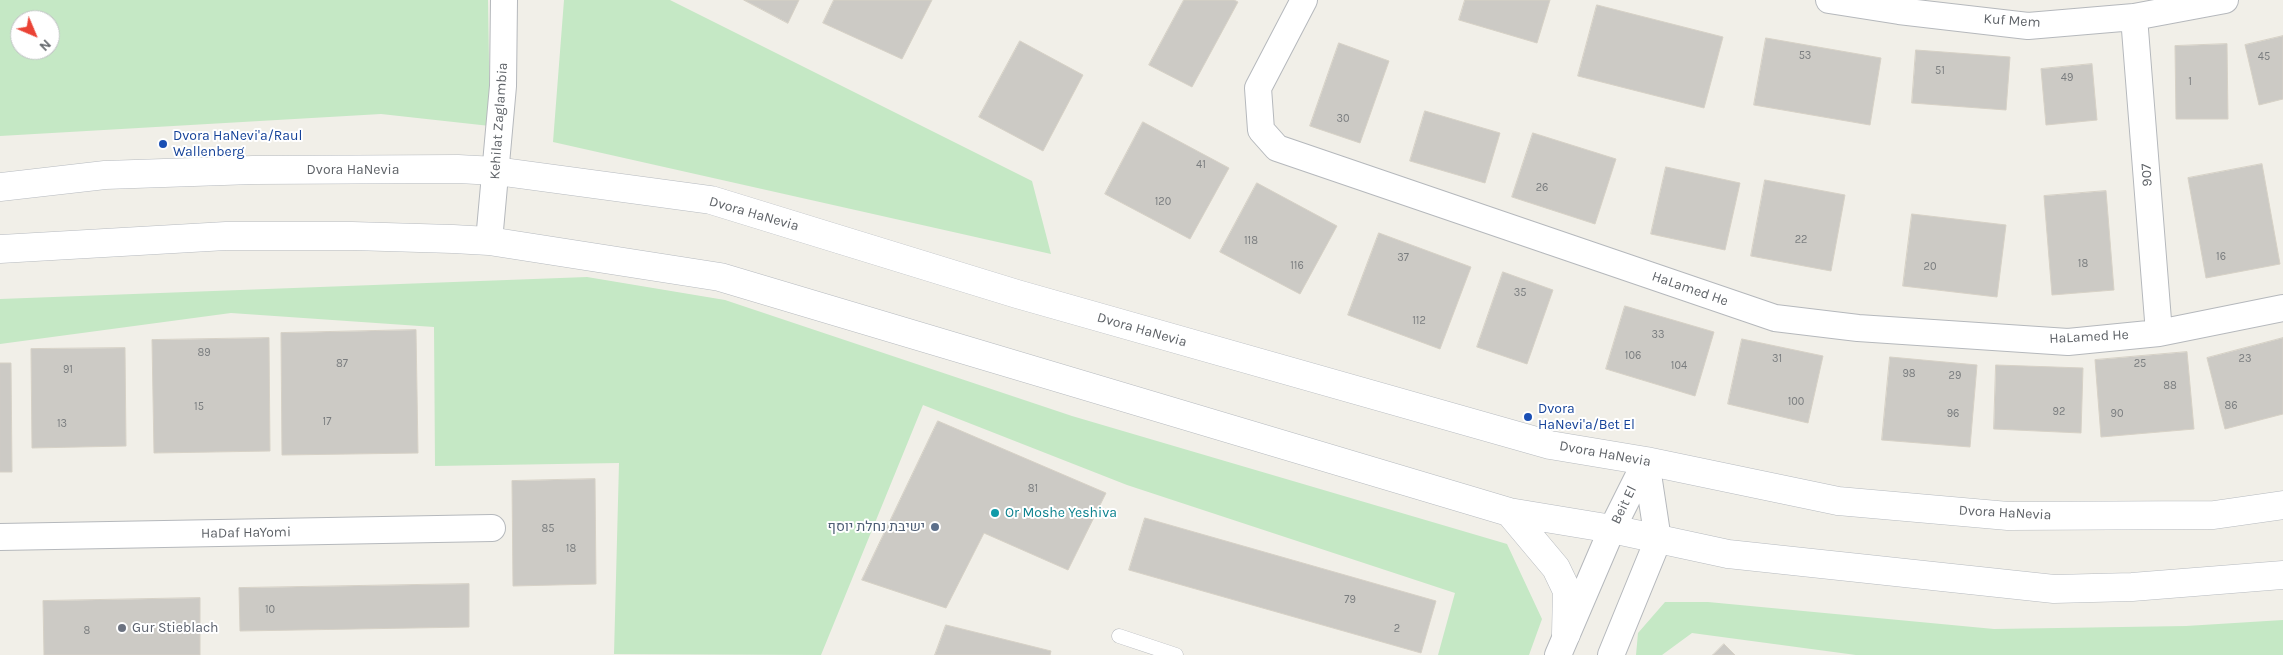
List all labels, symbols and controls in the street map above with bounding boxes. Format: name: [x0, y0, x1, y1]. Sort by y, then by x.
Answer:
north arrow: [10, 10, 60, 60]
street label: Kuf Mem: [1983, 11, 2041, 31]
text: N: [36, 36, 55, 55]
house number: 53: [1799, 49, 1811, 63]
house number: 45: [2258, 50, 2270, 64]
street label: Kehilat Zaglambia: [487, 62, 511, 180]
house number: 51: [1935, 64, 1945, 78]
house number: 49: [2061, 71, 2073, 85]
house number: 1: [2188, 75, 2192, 89]
house number: 30: [1336, 112, 1350, 126]
place label: Dvora HaNevi'a/Raul Wallenberg: [173, 128, 302, 160]
marker: Dvora HaNevi'a/Raul Wallenberg: [157, 138, 169, 150]
house number: 41: [1196, 158, 1206, 172]
street label: Dvora HaNevia: [307, 162, 399, 178]
street label: 907: [2138, 163, 2156, 187]
house number: 26: [1536, 181, 1548, 195]
street label: Dvora HaNevia: [707, 193, 801, 235]
house number: 120: [1155, 195, 1171, 209]
house number: 22: [1795, 233, 1807, 247]
house number: 118: [1244, 234, 1258, 248]
house number: 16: [2216, 250, 2226, 264]
house number: 37: [1397, 251, 1409, 265]
house number: 18: [2078, 257, 2088, 271]
house number: 116: [1290, 259, 1304, 273]
house number: 20: [1924, 260, 1936, 274]
street label: HaLamed He: [1650, 268, 1730, 310]
house number: 35: [1514, 286, 1526, 300]
street label: Dvora HaNevia: [1095, 309, 1189, 351]
house number: 112: [1412, 314, 1426, 328]
street label: HaLamed He: [2049, 327, 2129, 347]
house number: 33: [1652, 328, 1664, 342]
house number: 89: [197, 346, 211, 360]
house number: 106: [1625, 349, 1641, 363]
house number: 31: [1772, 352, 1782, 366]
house number: 23: [2239, 352, 2251, 366]
house number: 87: [336, 357, 348, 371]
house number: 25: [2134, 357, 2146, 371]
house number: 104: [1671, 359, 1687, 373]
house number: 91: [63, 363, 73, 377]
house number: 98: [1902, 367, 1916, 381]
house number: 29: [1949, 369, 1961, 383]
house number: 88: [2163, 379, 2177, 393]
house number: 100: [1788, 395, 1804, 409]
house number: 86: [2224, 399, 2238, 413]
house number: 15: [194, 400, 204, 414]
place label: Dvora HaNevi'a/Bet El: [1538, 401, 1635, 434]
house number: 92: [2053, 405, 2065, 419]
house number: 96: [1947, 407, 1959, 421]
house number: 90: [2111, 407, 2123, 421]
marker: Dvora HaNevi'a/Bet El: [1522, 411, 1534, 423]
house number: 17: [323, 415, 331, 429]
house number: 13: [57, 417, 67, 431]
street label: Dvora HaNevia: [1558, 438, 1652, 470]
house number: 81: [1028, 482, 1038, 496]
street label: Beit El: [1608, 483, 1640, 527]
street label: Dvora HaNevia: [1958, 502, 2052, 524]
place label: Or Moshe Yeshiva: [1005, 505, 1117, 521]
marker: Or Moshe Yeshiva: [989, 507, 1001, 519]
place label: ישיבת נחלת יוסף: [828, 519, 925, 535]
marker: ישיבת נחלת יוסף: [929, 521, 941, 533]
house number: 85: [542, 522, 554, 536]
street label: HaDaf HaYomi: [201, 524, 291, 542]
house number: 18: [566, 542, 576, 556]
house number: 79: [1344, 593, 1356, 607]
house number: 10: [265, 603, 275, 617]
place label: Gur Stieblach: [132, 620, 219, 636]
marker: Gur Stieblach: [116, 622, 128, 634]
house number: 2: [1394, 622, 1400, 636]
house number: 8: [84, 624, 90, 638]

